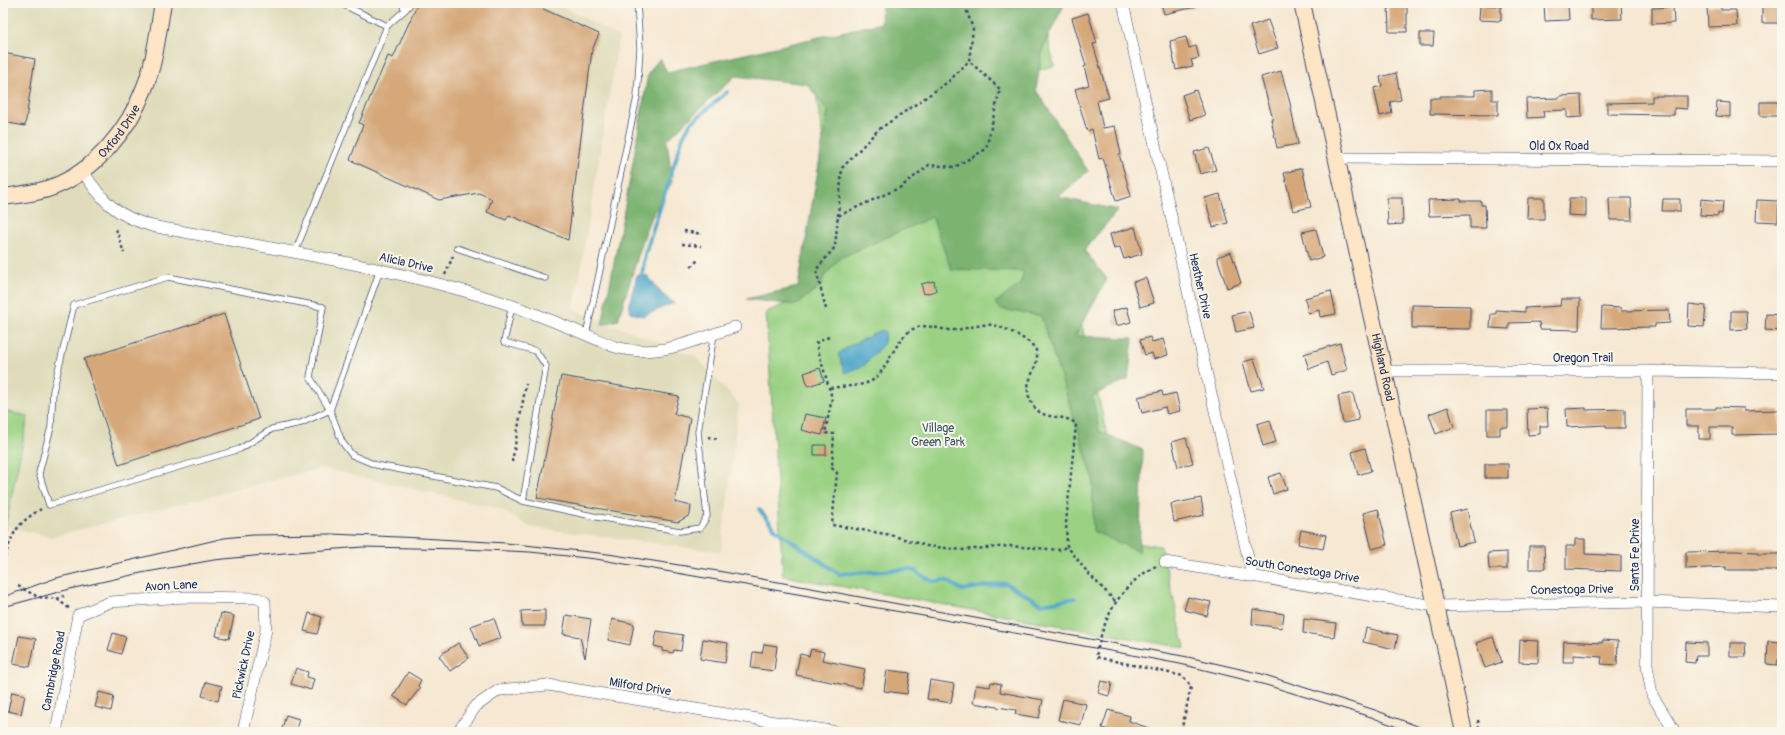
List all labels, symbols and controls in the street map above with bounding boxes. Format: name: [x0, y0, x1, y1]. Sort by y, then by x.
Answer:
street label: Oxford Drive: [95, 102, 143, 161]
street label: Old Ox Road: [1529, 139, 1589, 154]
street label: Alicia Drive: [378, 250, 434, 276]
street label: Heather Drive: [1185, 252, 1215, 320]
street label: Highland Road: [1368, 331, 1398, 403]
street label: Oregon Trail: [1553, 351, 1613, 366]
park label: Village Green Park: [911, 421, 965, 450]
street label: Santa Fe Drive: [1628, 518, 1643, 591]
street label: South Conestoga Drive: [1244, 554, 1360, 586]
street label: Avon Lane: [144, 577, 198, 595]
street label: Conestoga Drive: [1530, 582, 1614, 598]
street label: Pickwick Drive: [229, 629, 259, 701]
street label: Cambridge Road: [39, 630, 69, 712]
street label: Milford Drive: [608, 675, 672, 699]

